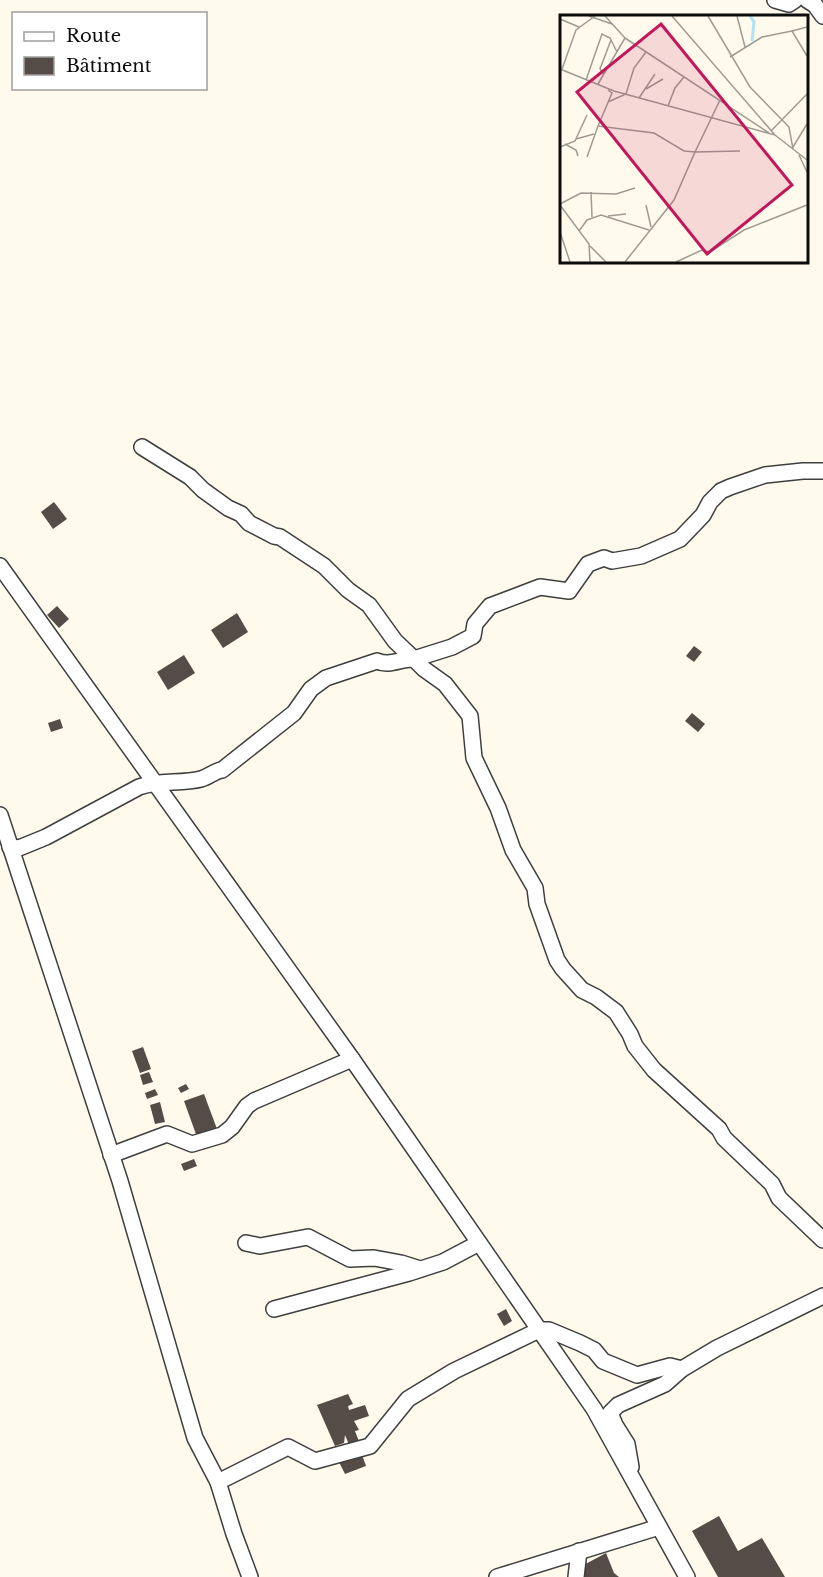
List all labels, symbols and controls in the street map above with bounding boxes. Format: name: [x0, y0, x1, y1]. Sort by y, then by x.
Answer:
legend: [12, 12, 207, 90]
inset map: [560, 15, 808, 262]
text: Route: [66, 25, 121, 47]
text: Bâtiment: [66, 55, 152, 77]

